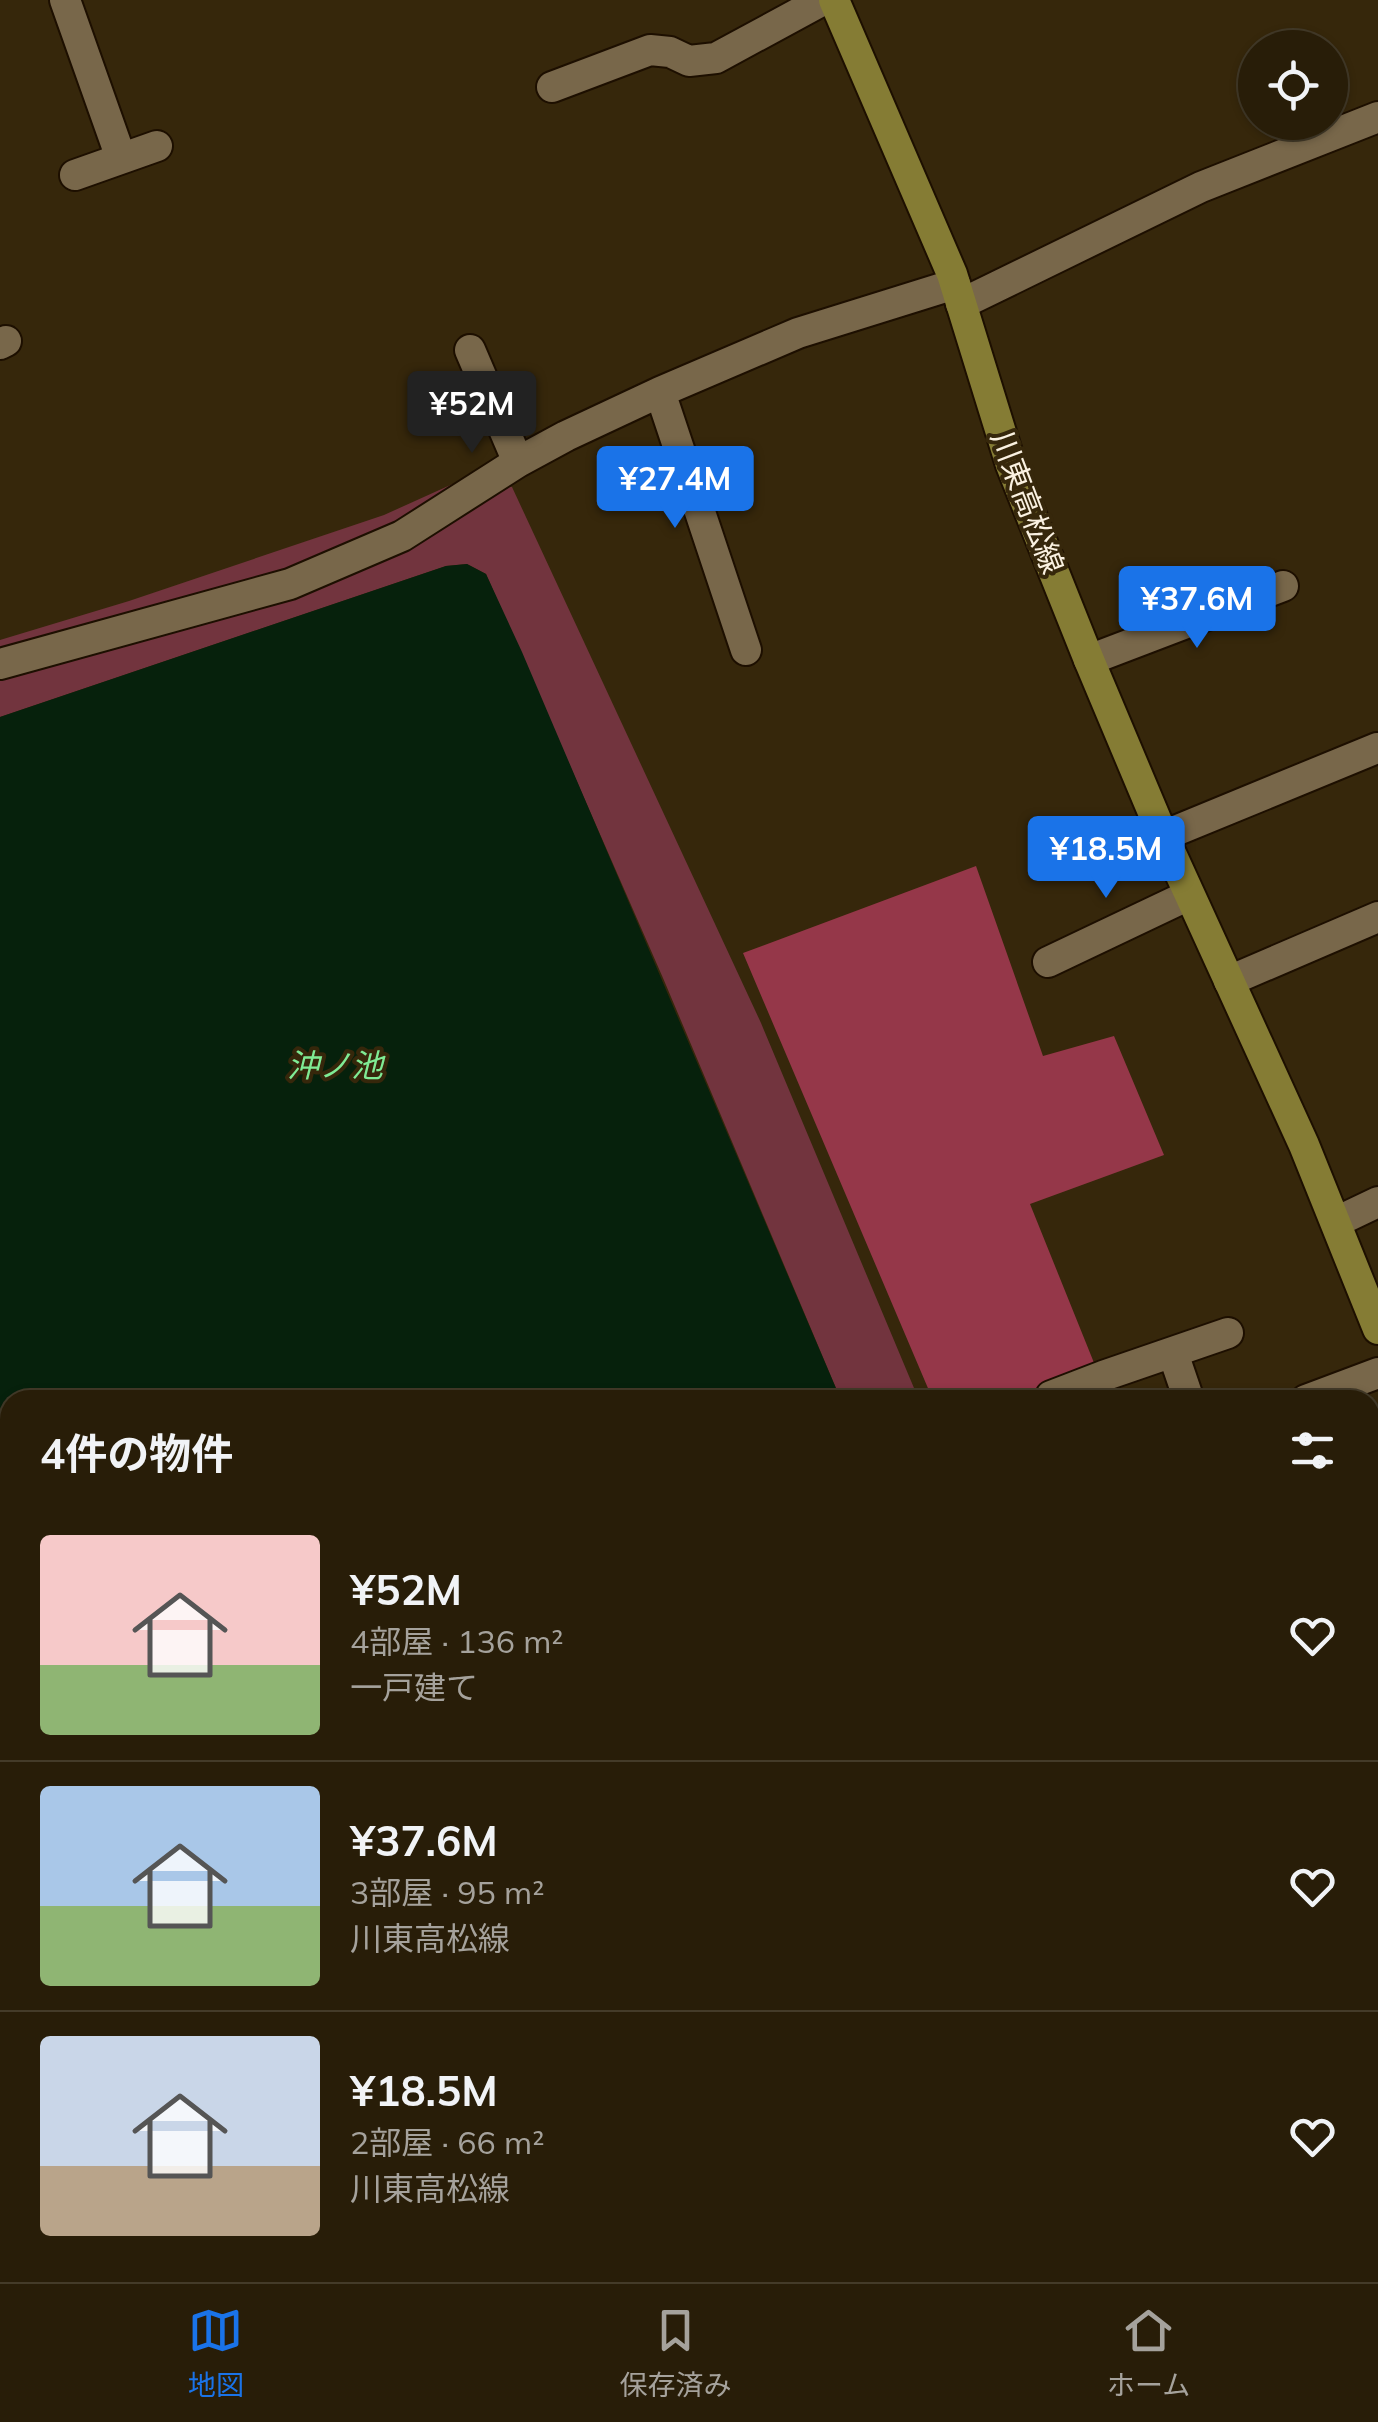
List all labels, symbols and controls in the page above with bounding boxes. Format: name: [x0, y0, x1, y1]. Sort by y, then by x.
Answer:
map controls: [1238, 30, 1348, 140]
button: locate: [1238, 30, 1348, 140]
pin: ¥52M: [413, 371, 531, 456]
text: ¥52M: [429, 383, 515, 423]
street label: 川東高松線: [983, 425, 1073, 579]
pin: ¥27.4M: [594, 446, 756, 531]
text: ¥27.4M: [619, 458, 731, 498]
pin: ¥37.6M: [1116, 566, 1278, 651]
text: ¥37.6M: [1141, 578, 1253, 618]
pin: ¥18.5M: [1025, 816, 1187, 901]
text: ¥18.5M: [1050, 828, 1162, 868]
water label: 沖ノ池: [287, 1045, 386, 1085]
icon: filters: [1285, 1423, 1340, 1478]
text: 4件の物件: [40, 1427, 233, 1480]
text: ¥52M: [350, 1563, 462, 1616]
icon: home: [120, 1575, 240, 1695]
icon: heart: [1285, 1608, 1340, 1663]
text: 4部屋 · 136 m²: [350, 1621, 564, 1661]
text: 一戸建て: [350, 1667, 478, 1707]
text: ¥37.6M: [350, 1814, 498, 1867]
icon: home: [120, 1826, 240, 1946]
icon: heart: [1285, 1859, 1340, 1914]
text: 3部屋 · 95 m²: [350, 1872, 544, 1912]
text: 川東高松線: [350, 1918, 510, 1958]
text: ¥18.5M: [350, 2064, 498, 2117]
icon: home: [120, 2076, 240, 2196]
icon: heart: [1285, 2109, 1340, 2164]
text: 2部屋 · 66 m²: [350, 2122, 544, 2162]
text: 川東高松線: [350, 2168, 510, 2208]
tab: 地図: [188, 2303, 244, 2403]
tab: 保存済み: [619, 2303, 731, 2403]
tab: ホーム: [1107, 2303, 1190, 2403]

